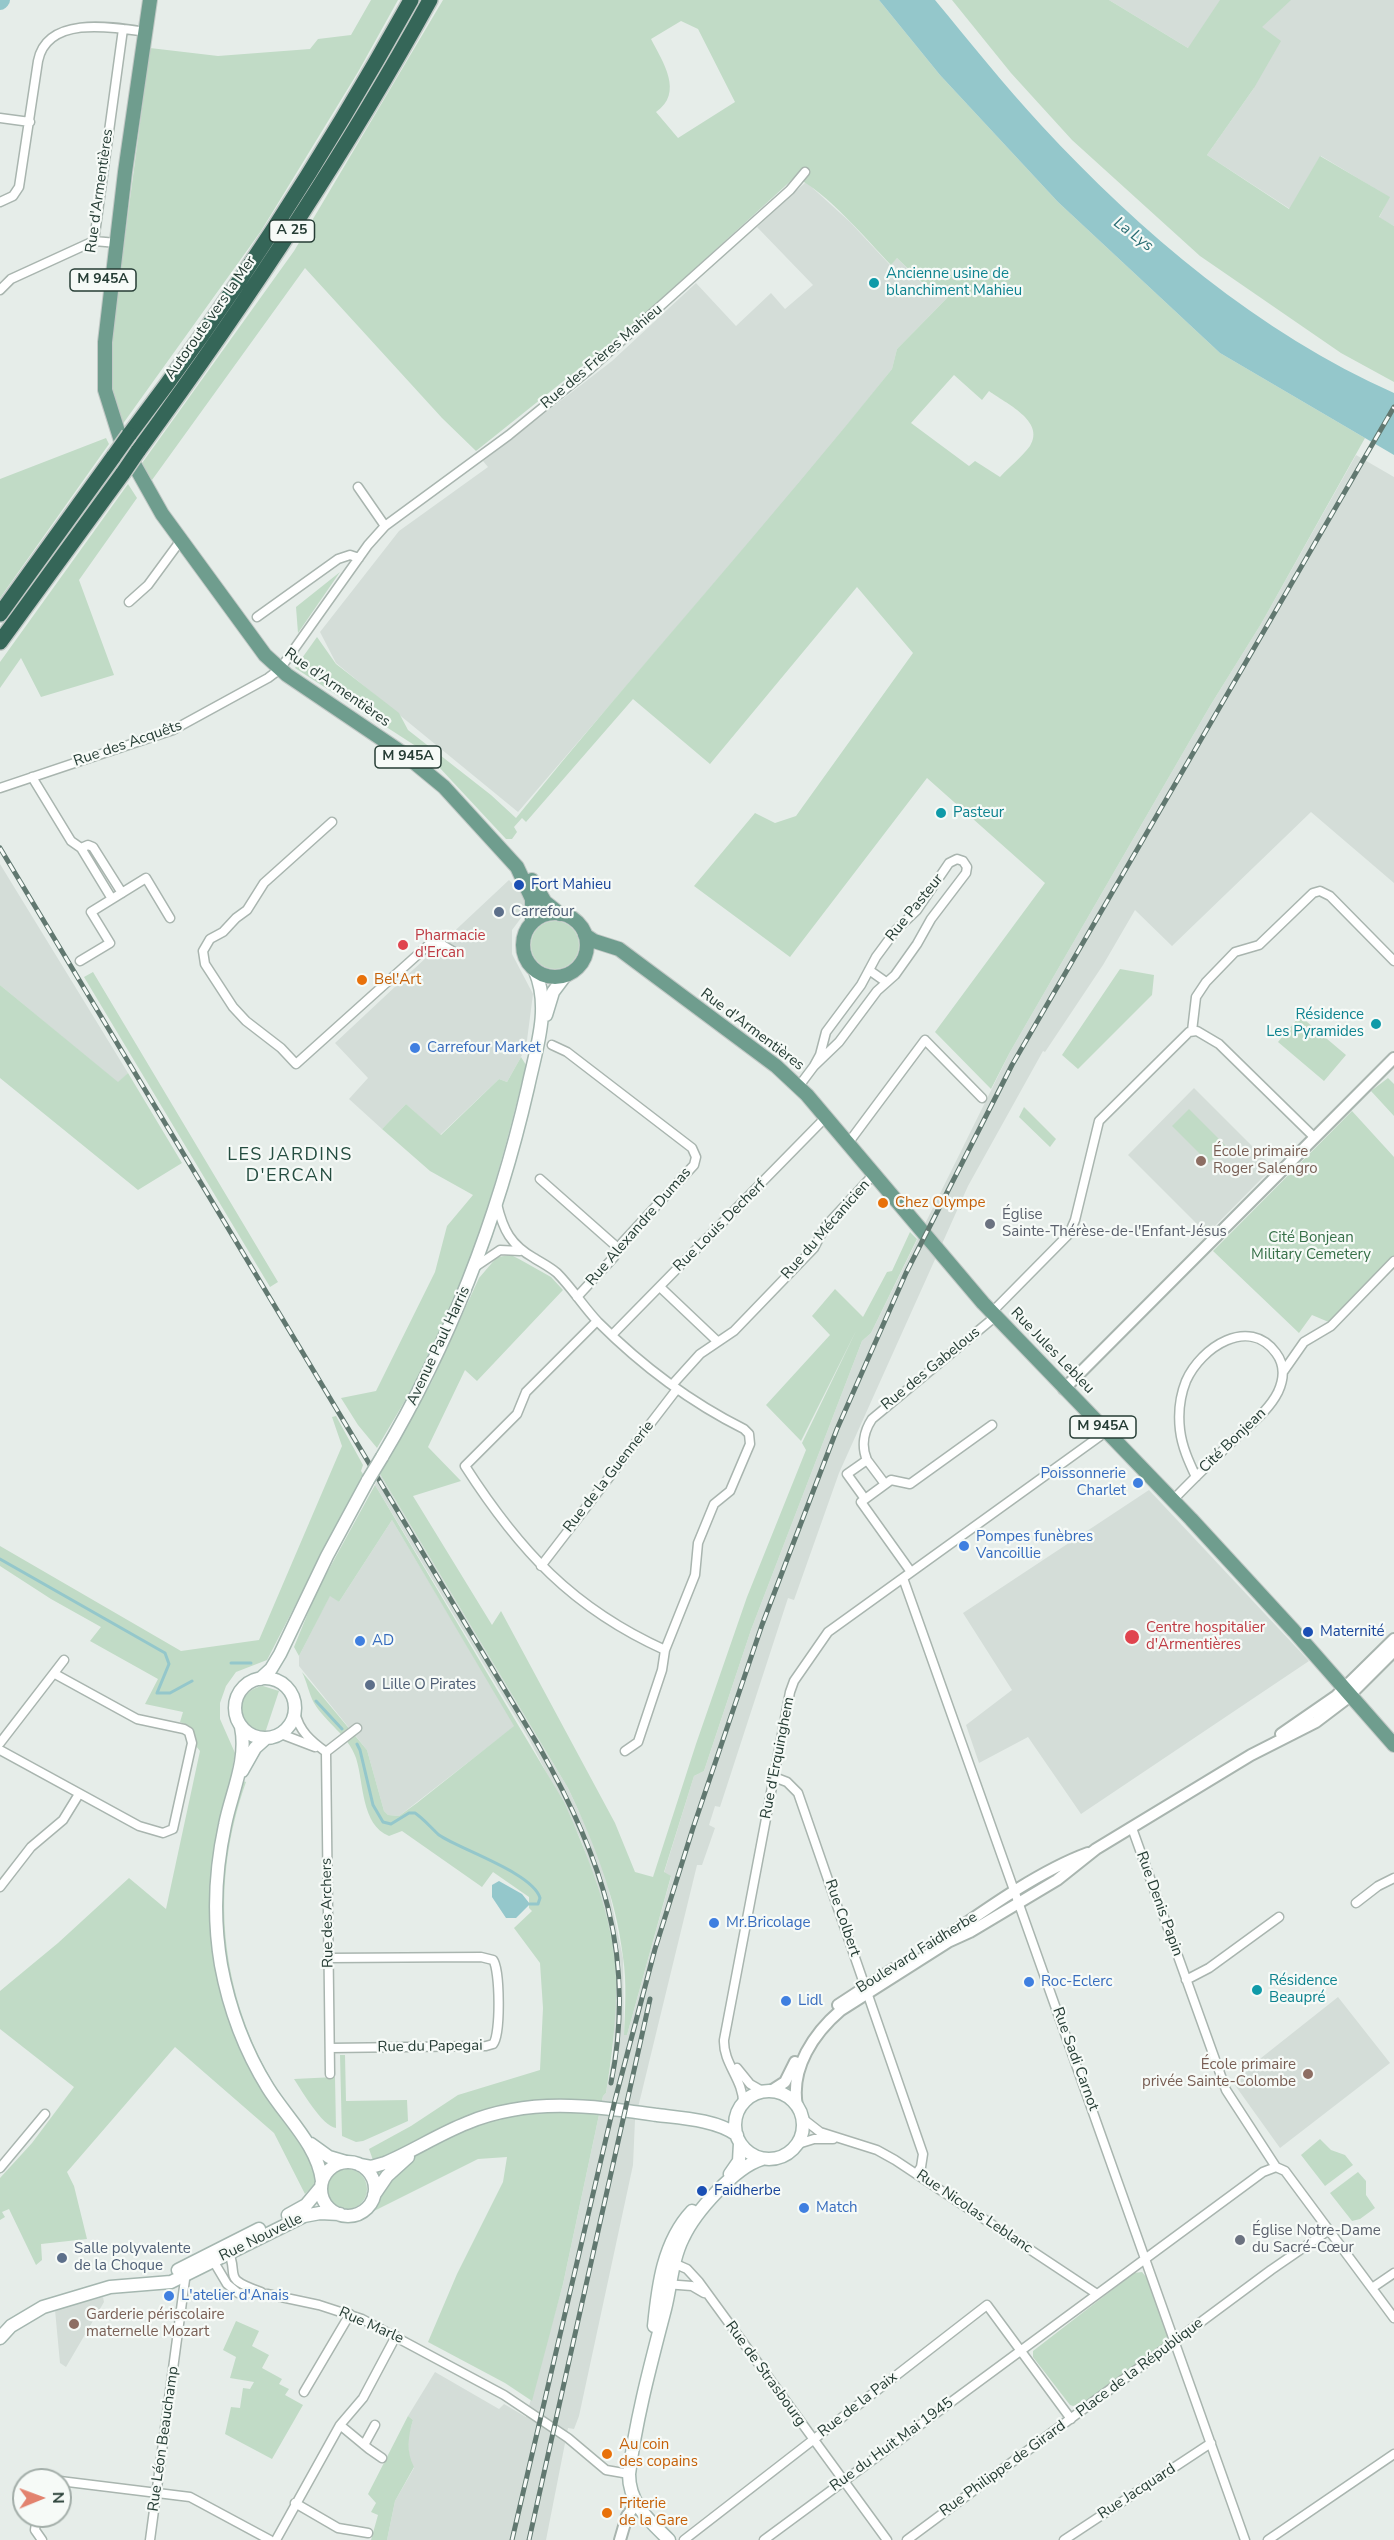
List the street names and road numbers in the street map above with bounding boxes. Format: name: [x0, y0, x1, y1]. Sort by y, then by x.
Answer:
street label: Rue d'Armentières: [82, 128, 118, 254]
road number: A 25: [270, 220, 314, 242]
street label: Autoroute vers la Mer: [162, 253, 260, 383]
road number: M 945A: [70, 269, 136, 291]
street label: Rue des Frères Mahieu: [538, 301, 666, 413]
street label: Rue d'Armentières: [281, 645, 393, 731]
street label: Rue des Acquêts: [71, 717, 185, 771]
road number: M 945A: [375, 746, 441, 768]
street label: Rue Pasteur: [882, 871, 948, 945]
street label: Rue d'Armentières: [697, 985, 807, 1075]
street label: Rue Alexandre Dumas: [583, 1164, 695, 1290]
street label: Rue Louis Decherf: [670, 1176, 770, 1276]
street label: Rue du Mécanicien: [778, 1177, 874, 1283]
street label: Avenue Paul Harris: [403, 1284, 475, 1408]
street label: Rue Jules Lebleu: [1006, 1304, 1098, 1398]
street label: Rue des Gabelous: [878, 1324, 984, 1414]
street label: Cité Bonjean: [1196, 1405, 1270, 1477]
road number: M 945A: [1070, 1416, 1136, 1438]
street label: Rue de la Guennerie: [560, 1418, 658, 1536]
street label: Rue d'Erquinghem: [757, 1696, 799, 1820]
street label: Rue Denis Papin: [1132, 1849, 1186, 1959]
street label: Rue des Archers: [318, 1858, 338, 1968]
street label: Rue Colbert: [820, 1877, 864, 1959]
street label: Boulevard Faidherbe: [853, 1908, 981, 1998]
street label: Rue Sadi Carnot: [1048, 2005, 1102, 2113]
street label: Rue du Papegai: [377, 2037, 483, 2057]
street label: Rue Nicolas Leblanc: [913, 2166, 1035, 2258]
street label: Rue Nouvelle: [216, 2210, 306, 2266]
street label: Rue Marle: [336, 2304, 406, 2348]
street label: Place de la République: [1073, 2314, 1207, 2422]
street label: Rue de Strasbourg: [721, 2318, 809, 2430]
street label: Rue Léon Beauchamp: [145, 2365, 183, 2513]
street label: Rue de la Paix: [815, 2368, 901, 2442]
street label: Rue du Huit Mai 1945: [827, 2394, 957, 2496]
street label: Rue Philippe de Girard: [937, 2417, 1069, 2521]
street label: Rue Jacquard: [1095, 2460, 1179, 2524]

